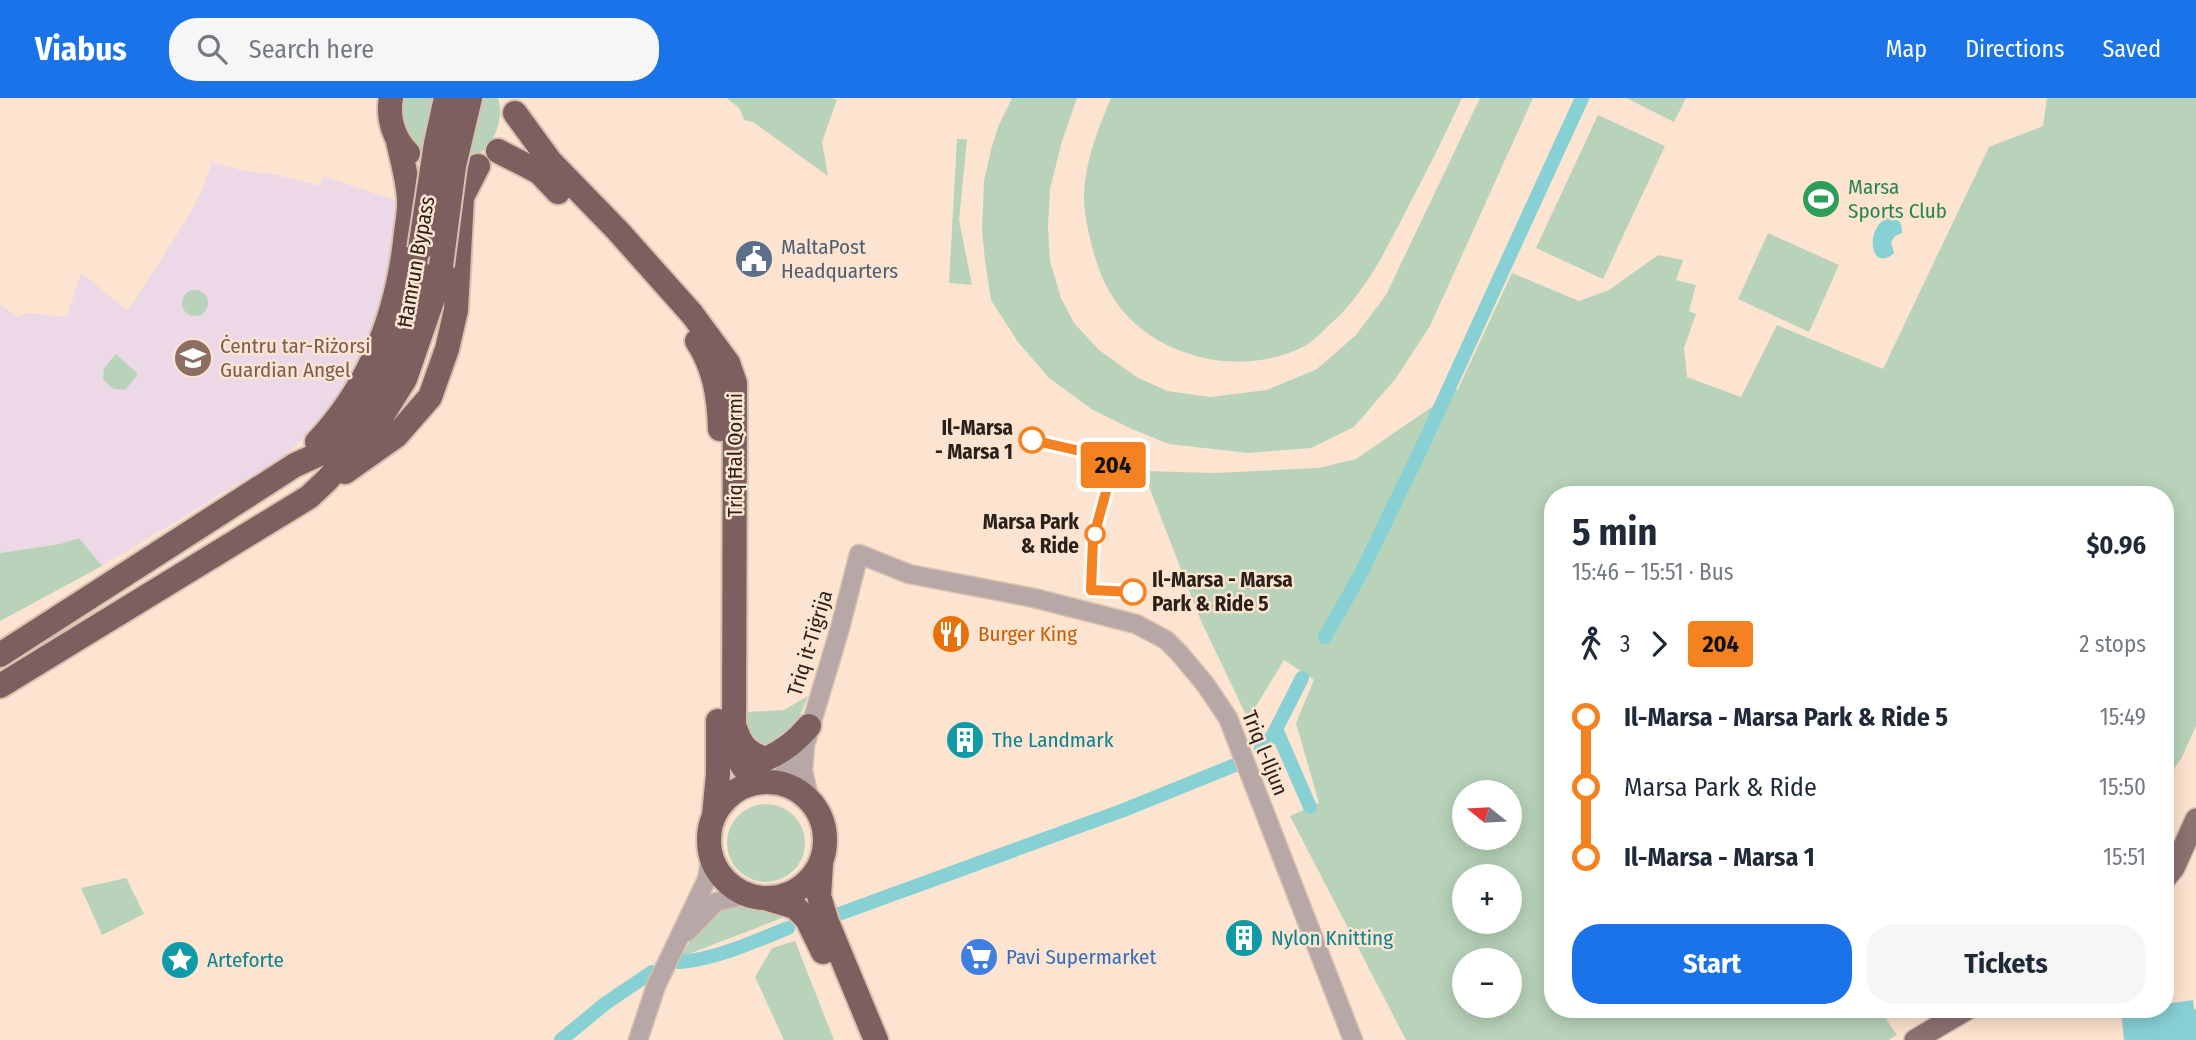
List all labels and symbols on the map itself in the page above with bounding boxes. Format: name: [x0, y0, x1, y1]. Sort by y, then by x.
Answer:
place label: Marsa Sports Club: [1848, 174, 1947, 224]
sports icon: Marsa Sports Club: [1800, 178, 1842, 220]
street label: Ħamrun Bypass: [392, 194, 440, 330]
place label: MaltaPost Headquarters: [781, 234, 898, 284]
public building icon: MaltaPost Headquarters: [733, 238, 775, 280]
place label: Ċentru tar-Riżorsi Guardian Angel: [220, 333, 370, 383]
school or university icon: Ċentru tar-Riżorsi Guardian Angel: [172, 337, 214, 379]
street label: Triq Ħal Qormi: [722, 393, 748, 517]
place label: Il-Marsa - Marsa 1: [935, 415, 1013, 465]
marker: Il-Marsa - Marsa 1: [1019, 427, 1045, 453]
line badge: 204: [1073, 442, 1153, 488]
place label: Marsa Park & Ride: [983, 509, 1079, 559]
marker: Marsa Park & Ride: [1085, 524, 1105, 544]
place label: Il-Marsa - Marsa Park & Ride 5: [1152, 567, 1293, 617]
marker: Il-Marsa - Marsa Park & Ride 5: [1120, 579, 1146, 605]
street label: Triq it-Tiġrija: [782, 587, 838, 699]
restaurant icon: Burger King: [930, 613, 972, 655]
place label: Burger King: [978, 621, 1077, 647]
street label: Triq l-Iljun: [1236, 707, 1294, 799]
building icon: The Landmark: [944, 719, 986, 761]
place label: The Landmark: [992, 727, 1114, 753]
north arrow: [1452, 780, 1522, 850]
building icon: Nylon Knitting: [1223, 917, 1265, 959]
place label: Nylon Knitting: [1271, 925, 1393, 951]
supermarket icon: Pavi Supermarket: [958, 936, 1000, 978]
place icon: Arteforte: [159, 939, 201, 981]
place label: Pavi Supermarket: [1006, 944, 1156, 970]
place label: Arteforte: [207, 947, 284, 973]

